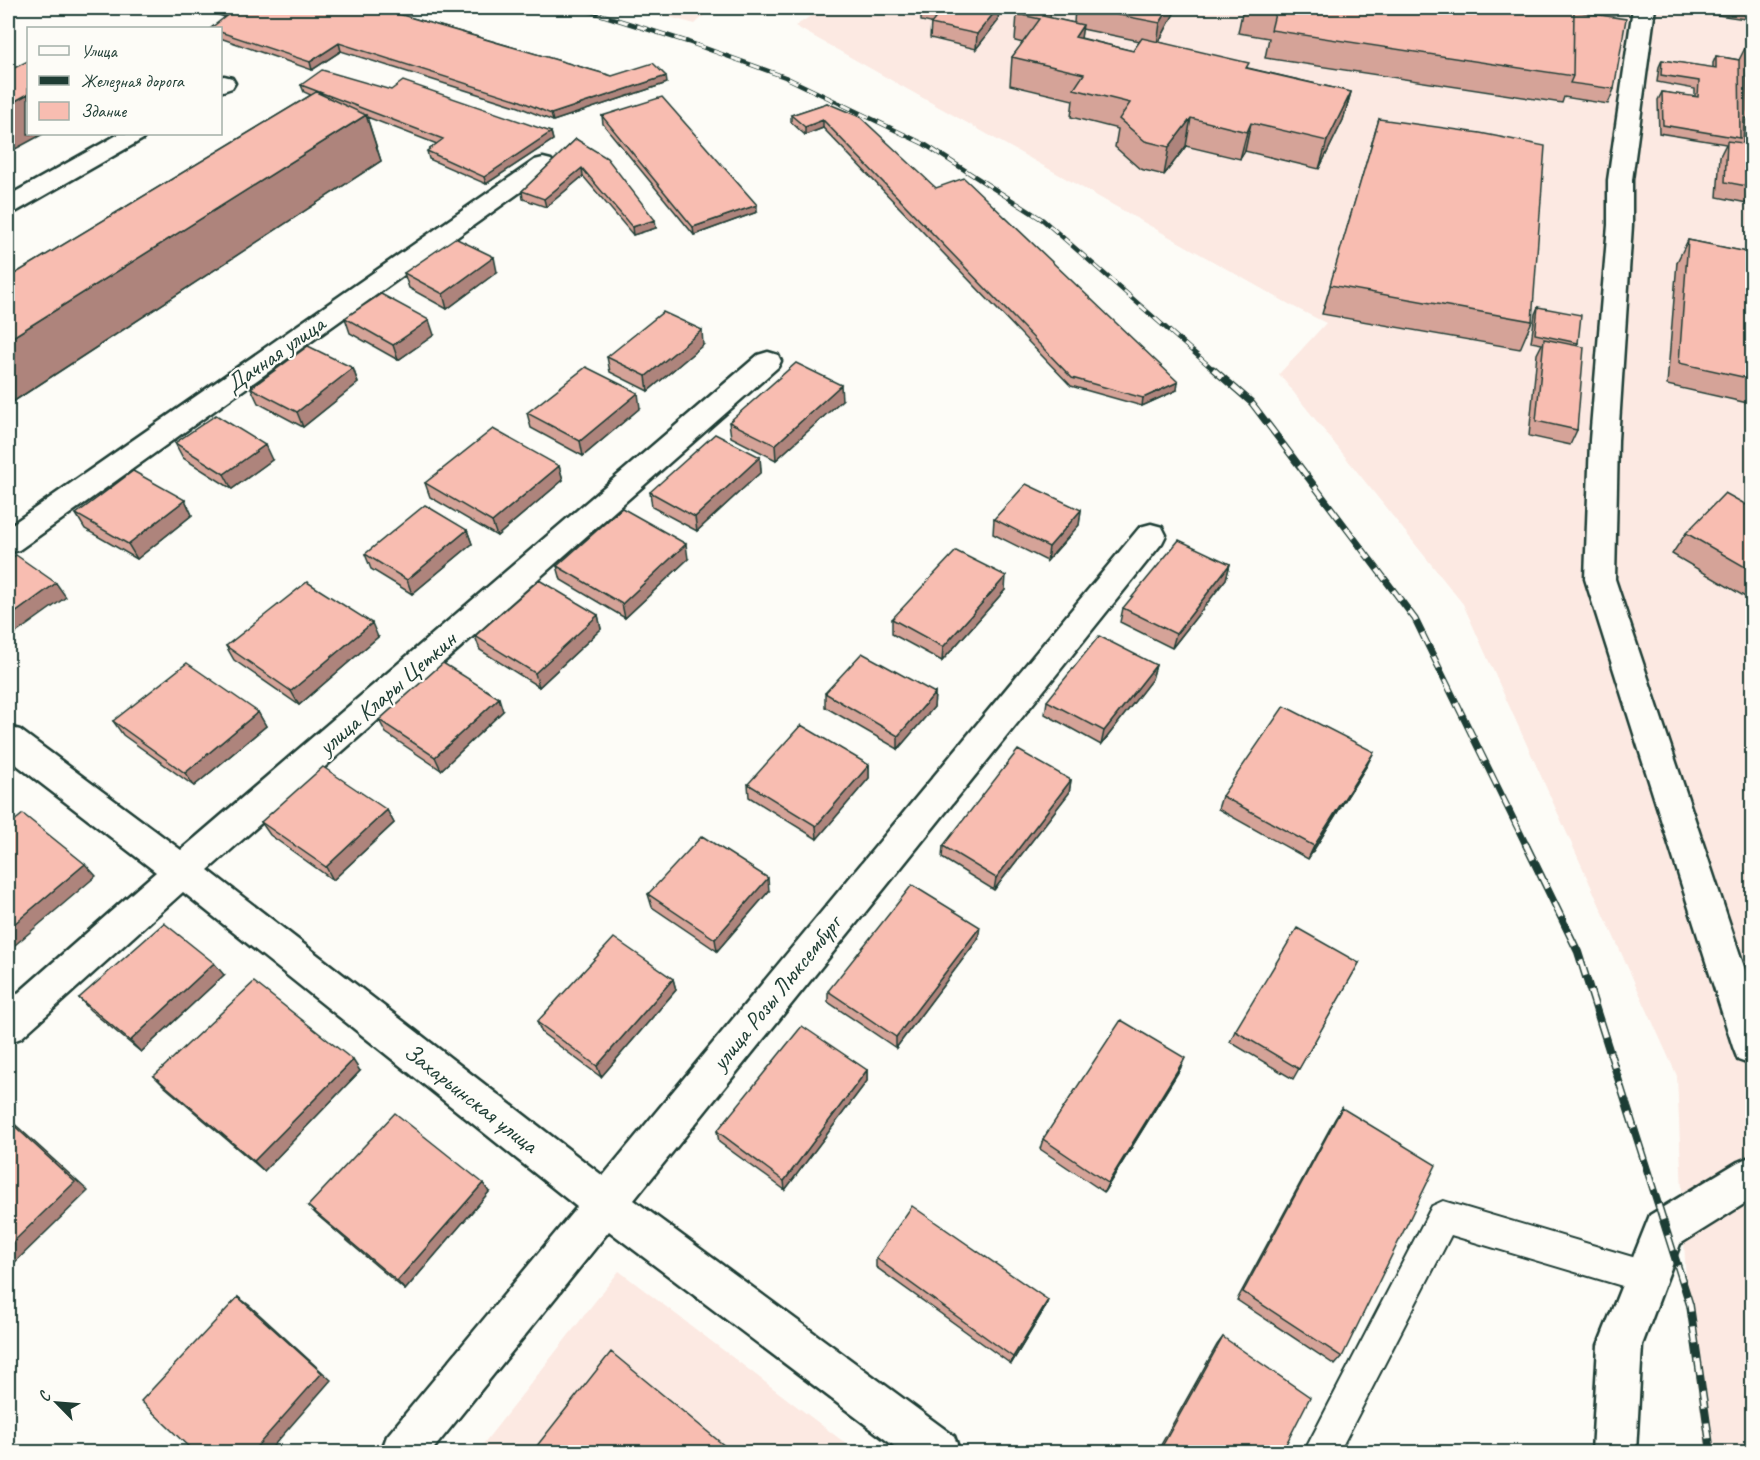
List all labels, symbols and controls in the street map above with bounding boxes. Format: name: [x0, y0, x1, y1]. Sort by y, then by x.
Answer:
legend: [27, 27, 222, 135]
text: Улица: [81, 40, 118, 62]
text: Железная дорога: [81, 70, 185, 93]
text: Здание: [81, 100, 127, 122]
street label: Дачная улица: [219, 308, 332, 399]
street label: улица Клары Цеткин: [310, 623, 464, 763]
street label: улица Розы Люксембург: [703, 907, 850, 1078]
street label: Захарьинская улица: [398, 1036, 545, 1160]
north arrow: [27, 1373, 87, 1433]
text: С: [34, 1387, 56, 1405]

